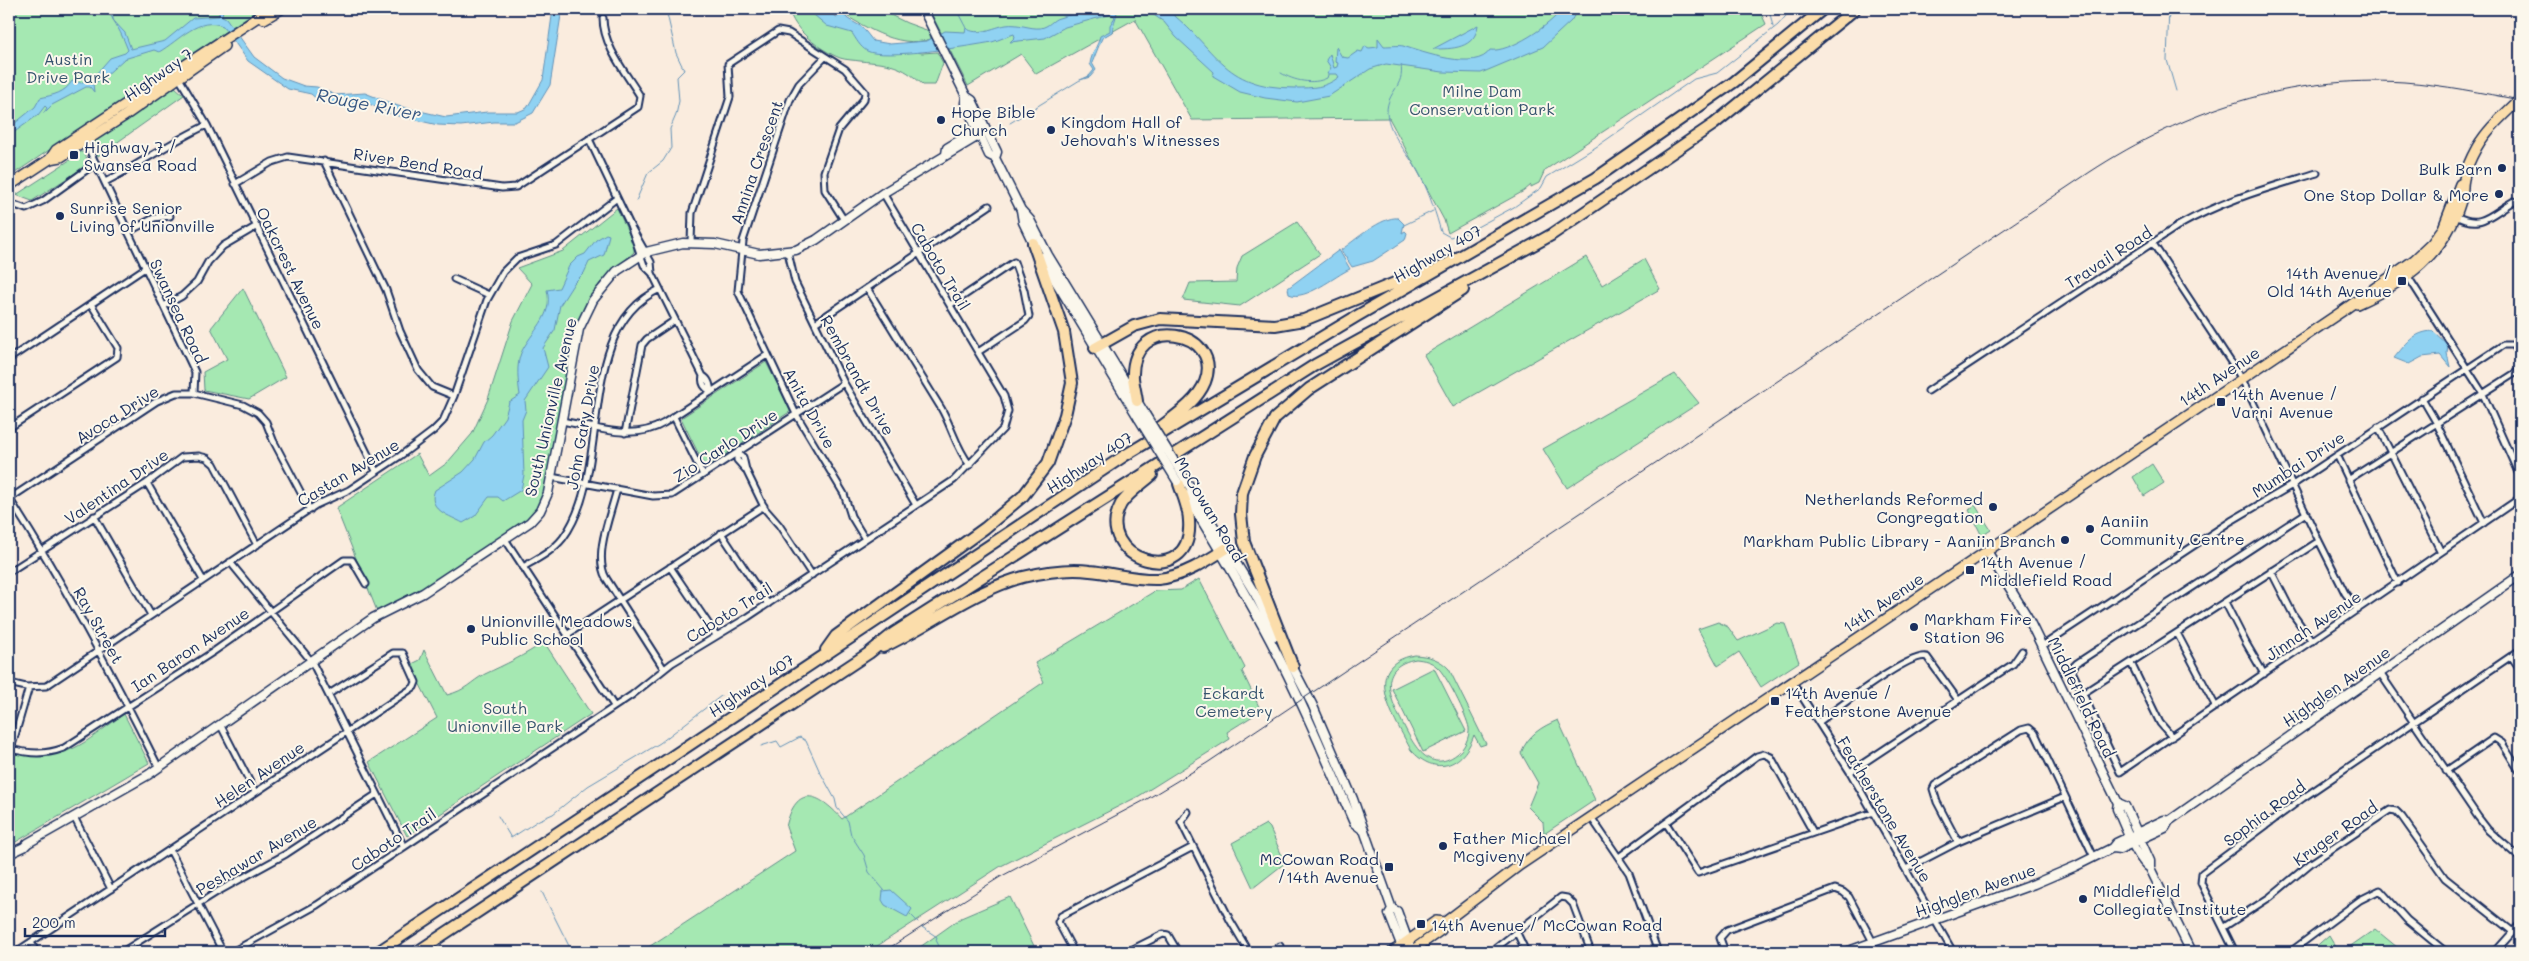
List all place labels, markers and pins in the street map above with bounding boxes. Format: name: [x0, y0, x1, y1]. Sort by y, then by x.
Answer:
place label: Hope Bible Church: [951, 101, 1036, 140]
place label: Kingdom Hall of Jehovah's Witnesses: [1061, 111, 1220, 150]
marker: Hope Bible Church: [935, 114, 947, 126]
marker: Kingdom Hall of Jehovah's Witnesses: [1045, 124, 1057, 136]
place label: Highway 7 / Swansea Road: [84, 136, 197, 175]
marker: Highway 7 / Swansea Road: [68, 149, 80, 161]
place label: Bulk Barn: [2419, 158, 2492, 179]
marker: Bulk Barn: [2496, 162, 2508, 174]
place label: One Stop Dollar & More: [2303, 184, 2489, 205]
marker: One Stop Dollar & More: [2493, 188, 2505, 200]
place label: Sunrise Senior Living of Unionville: [70, 197, 215, 236]
marker: Sunrise Senior Living of Unionville: [54, 210, 66, 222]
place label: 14th Avenue / Old 14th Avenue: [2267, 262, 2392, 301]
marker: 14th Avenue / Old 14th Avenue: [2396, 275, 2408, 287]
place label: 14th Avenue / Varni Avenue: [2231, 383, 2338, 422]
marker: 14th Avenue / Varni Avenue: [2215, 396, 2227, 408]
place label: Netherlands Reformed Congregation: [1805, 488, 1983, 527]
marker: Netherlands Reformed Congregation: [1987, 501, 1999, 513]
place label: Aaniin Community Centre: [2100, 510, 2245, 549]
marker: Aaniin Community Centre: [2084, 523, 2096, 535]
place label: Markham Public Library - Aaniin Branch: [1743, 530, 2055, 551]
marker: Markham Public Library - Aaniin Branch: [2059, 534, 2071, 546]
place label: 14th Avenue / Middlefield Road: [1980, 551, 2112, 590]
marker: 14th Avenue / Middlefield Road: [1964, 564, 1976, 576]
place label: Markham Fire Station 96: [1924, 608, 2032, 647]
place label: Unionville Meadows Public School: [481, 610, 633, 649]
marker: Markham Fire Station 96: [1908, 621, 1920, 633]
marker: Unionville Meadows Public School: [465, 623, 477, 635]
place label: 14th Avenue / Featherstone Avenue: [1785, 682, 1951, 721]
marker: 14th Avenue / Featherstone Avenue: [1769, 695, 1781, 707]
place label: Father Michael Mcgiveny: [1453, 827, 1571, 866]
marker: Father Michael Mcgiveny: [1437, 840, 1449, 852]
place label: McCowan Road /14th Avenue: [1260, 848, 1379, 887]
marker: McCowan Road /14th Avenue: [1383, 861, 1395, 873]
place label: Middlefield Collegiate Institute: [2093, 880, 2246, 919]
marker: Middlefield Collegiate Institute: [2077, 893, 2089, 905]
place label: 14th Avenue / McCowan Road: [1431, 914, 1662, 935]
marker: 14th Avenue / McCowan Road: [1415, 918, 1427, 930]

